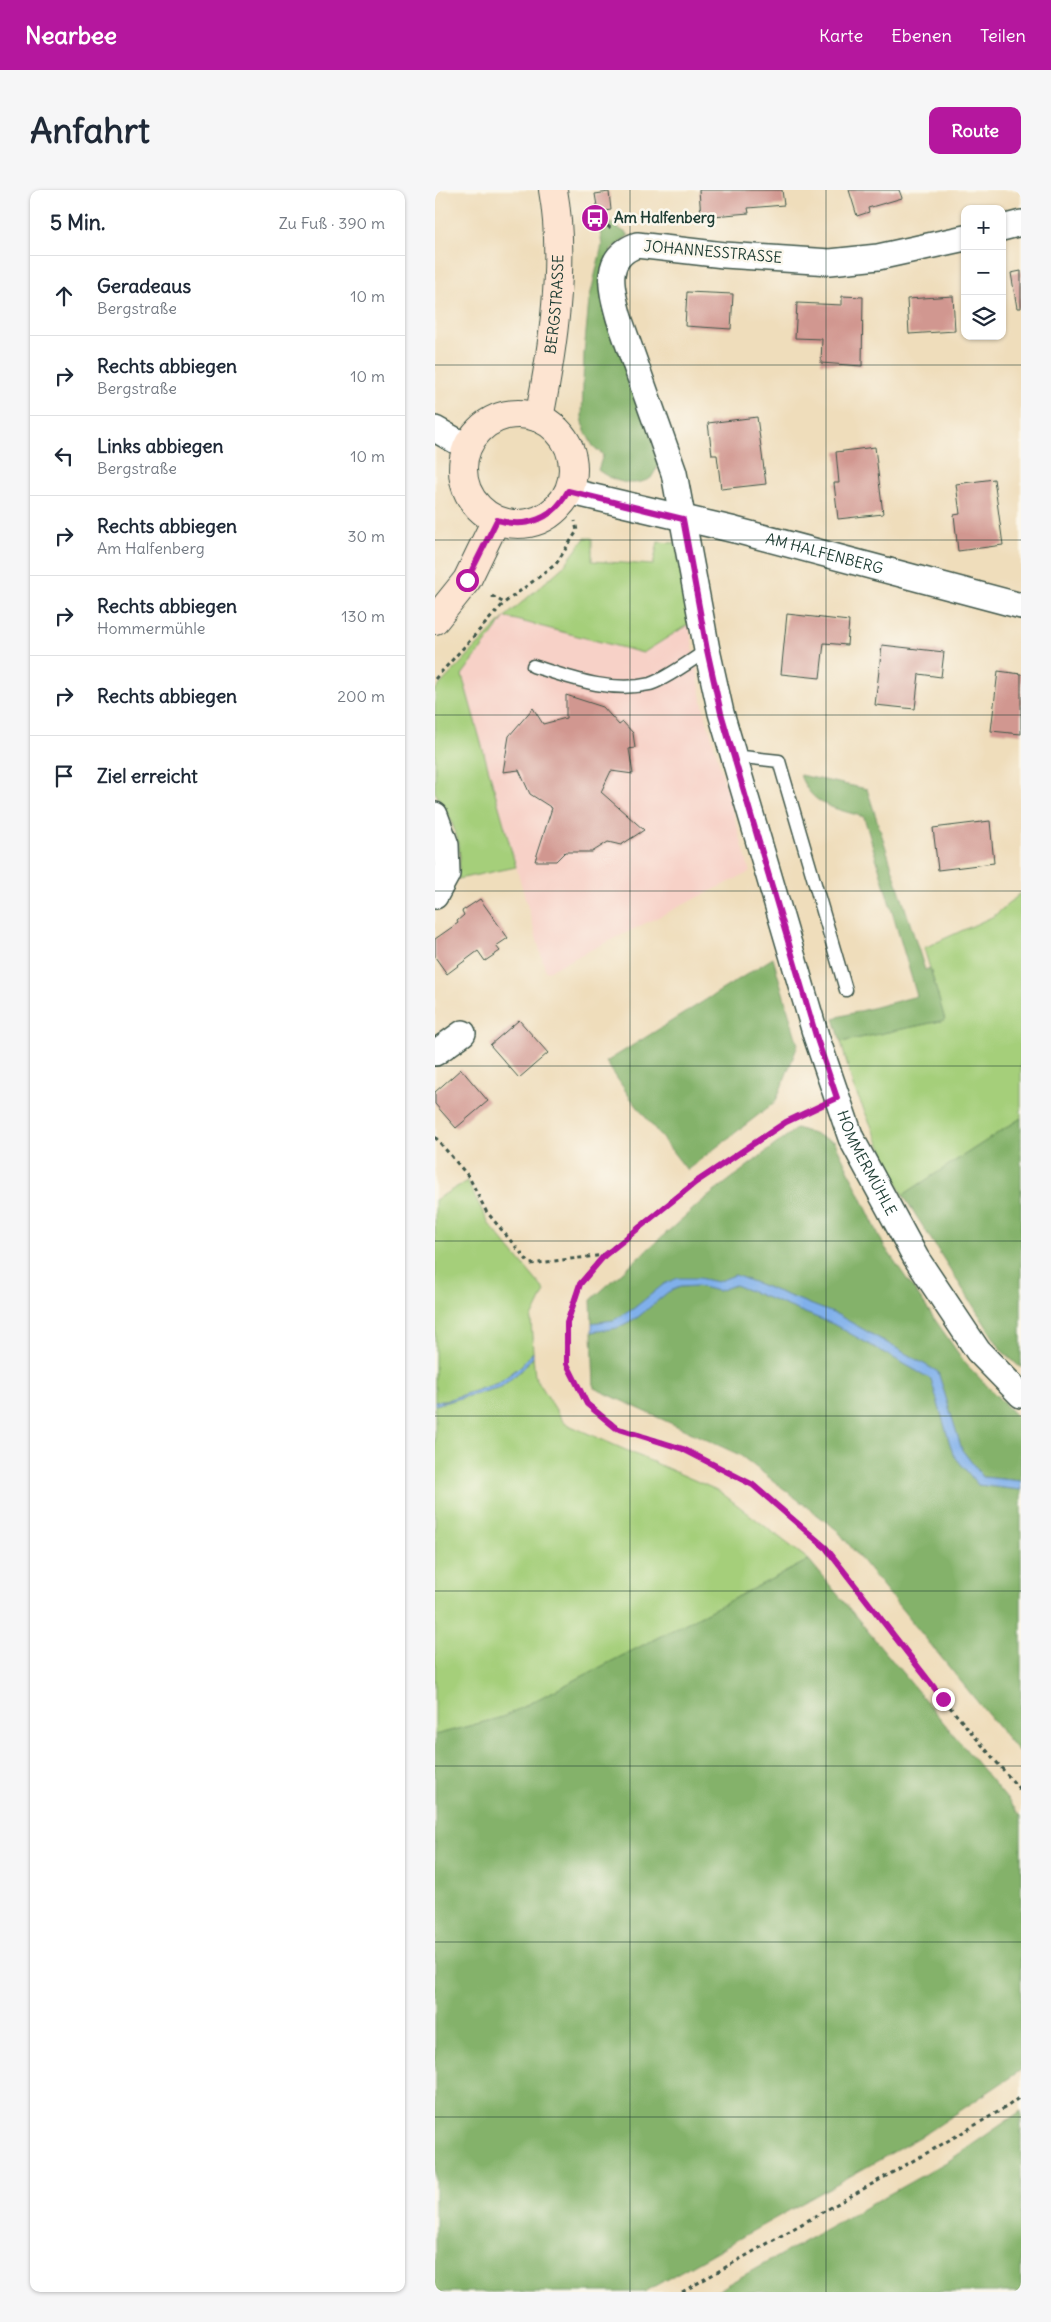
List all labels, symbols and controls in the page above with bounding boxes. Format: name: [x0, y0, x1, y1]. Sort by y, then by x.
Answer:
text: Nearbee: [25, 20, 117, 50]
text: Karte: [819, 24, 863, 47]
text: Ebenen: [891, 24, 952, 47]
text: Teilen: [980, 24, 1026, 47]
button: Route: [929, 107, 1021, 154]
text: Anfahrt: [30, 108, 150, 152]
bus stop icon: Am Halfenberg: [580, 203, 610, 233]
map controls: [961, 205, 1006, 340]
button: +: [961, 205, 1006, 250]
place label: Am Halfenberg: [614, 208, 715, 228]
text: 5 Min.: [50, 209, 105, 236]
text: Zu Fuß · 390 m: [279, 213, 385, 233]
street label: JOHANNESSTRASSE: [643, 236, 783, 267]
button: −: [961, 250, 1006, 295]
street label: BERGSTRASSE: [540, 254, 567, 355]
text: Geradeaus: [97, 274, 191, 298]
icon: ahead: [50, 282, 78, 310]
text: 10 m: [350, 286, 385, 306]
button: layers: [961, 295, 1006, 340]
text: Bergstraße: [97, 298, 177, 318]
text: Rechts abbiegen: [97, 354, 237, 378]
icon: right: [50, 362, 78, 390]
text: 10 m: [350, 366, 385, 386]
text: Bergstraße: [97, 378, 177, 398]
text: Links abbiegen: [97, 434, 224, 458]
icon: left: [50, 442, 78, 470]
text: 10 m: [350, 446, 385, 466]
text: Bergstraße: [97, 458, 177, 478]
text: Rechts abbiegen: [97, 514, 237, 538]
icon: right: [50, 522, 78, 550]
text: 30 m: [348, 526, 385, 546]
street label: AM HALFENBERG: [764, 529, 885, 578]
text: Am Halfenberg: [97, 538, 205, 558]
route start: [456, 569, 479, 592]
text: Rechts abbiegen: [97, 594, 237, 618]
icon: right: [50, 602, 78, 630]
text: 130 m: [341, 606, 385, 626]
text: Hommermühle: [97, 618, 205, 638]
icon: right: [50, 682, 78, 710]
text: Rechts abbiegen: [97, 684, 237, 708]
text: 200 m: [337, 686, 385, 706]
icon: arrive: [50, 762, 78, 790]
text: Ziel erreicht: [97, 764, 198, 788]
street label: HOMMERMÜHLE: [833, 1108, 901, 1219]
route end: [932, 1688, 955, 1711]

